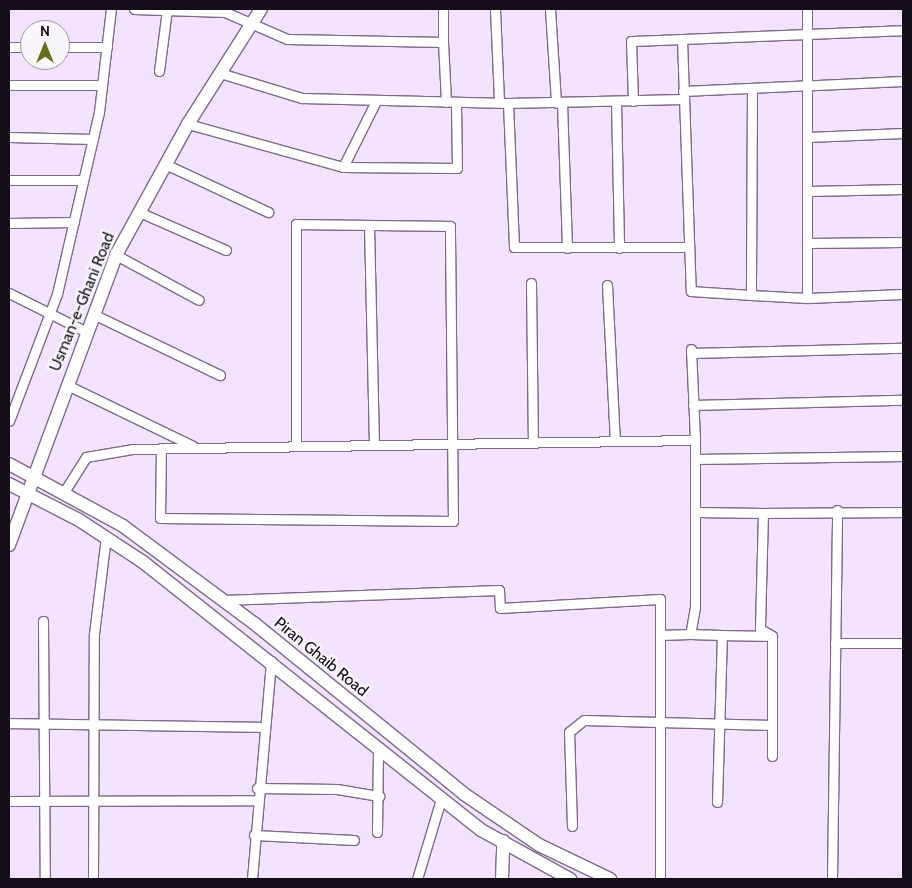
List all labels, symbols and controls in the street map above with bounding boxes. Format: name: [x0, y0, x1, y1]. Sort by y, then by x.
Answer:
north arrow: [20, 20, 70, 70]
text: N: [40, 22, 50, 40]
street label: Usman-e-Ghani Road: [45, 230, 119, 374]
street label: Piran Ghaib Road: [270, 613, 372, 701]

